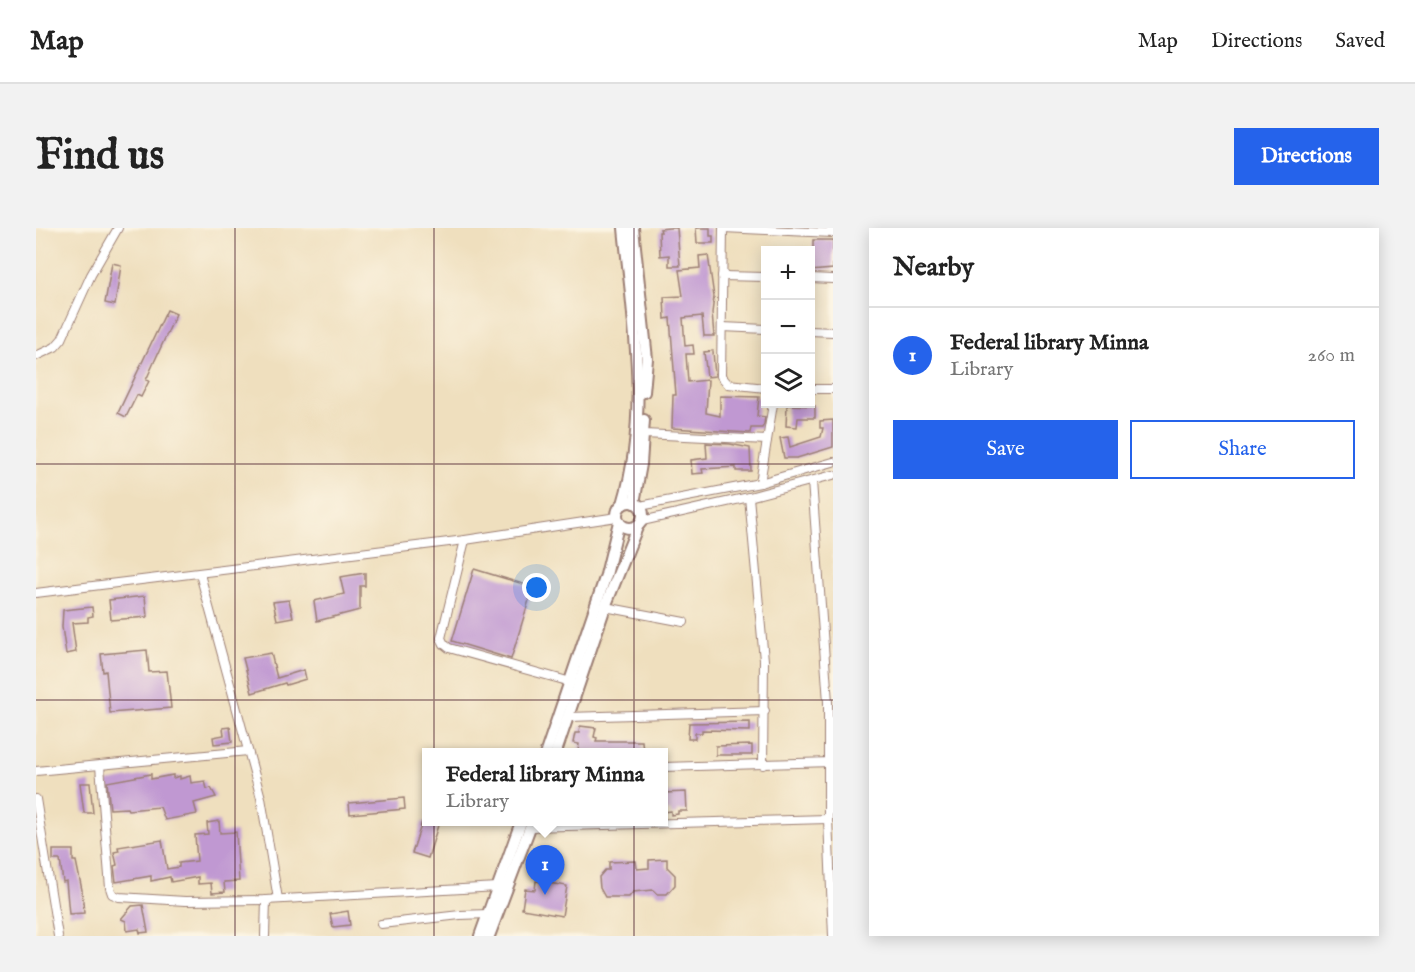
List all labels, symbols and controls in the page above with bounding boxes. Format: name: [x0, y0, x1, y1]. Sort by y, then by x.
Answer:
text: Map: [30, 24, 84, 59]
text: Map: [1138, 28, 1178, 55]
text: Directions: [1211, 28, 1302, 55]
text: Saved: [1335, 28, 1385, 55]
button: Directions: [1234, 128, 1379, 185]
text: Find us: [36, 130, 164, 183]
map controls: [761, 246, 815, 408]
button: +: [761, 246, 815, 300]
text: Nearby: [893, 251, 974, 284]
button: −: [761, 300, 815, 354]
text: Federal library Minna: [950, 329, 1148, 357]
text: 1: [909, 343, 916, 368]
text: 260 m: [1308, 343, 1355, 368]
button: layers: [761, 354, 815, 408]
text: Library: [950, 357, 1013, 382]
button: Save: [893, 420, 1118, 479]
button: Share: [1130, 420, 1355, 479]
your location: [522, 573, 551, 602]
popup: [422, 748, 668, 826]
text: Federal library Minna: [446, 761, 644, 789]
text: Library: [446, 789, 509, 814]
pin: 1: [526, 846, 564, 895]

